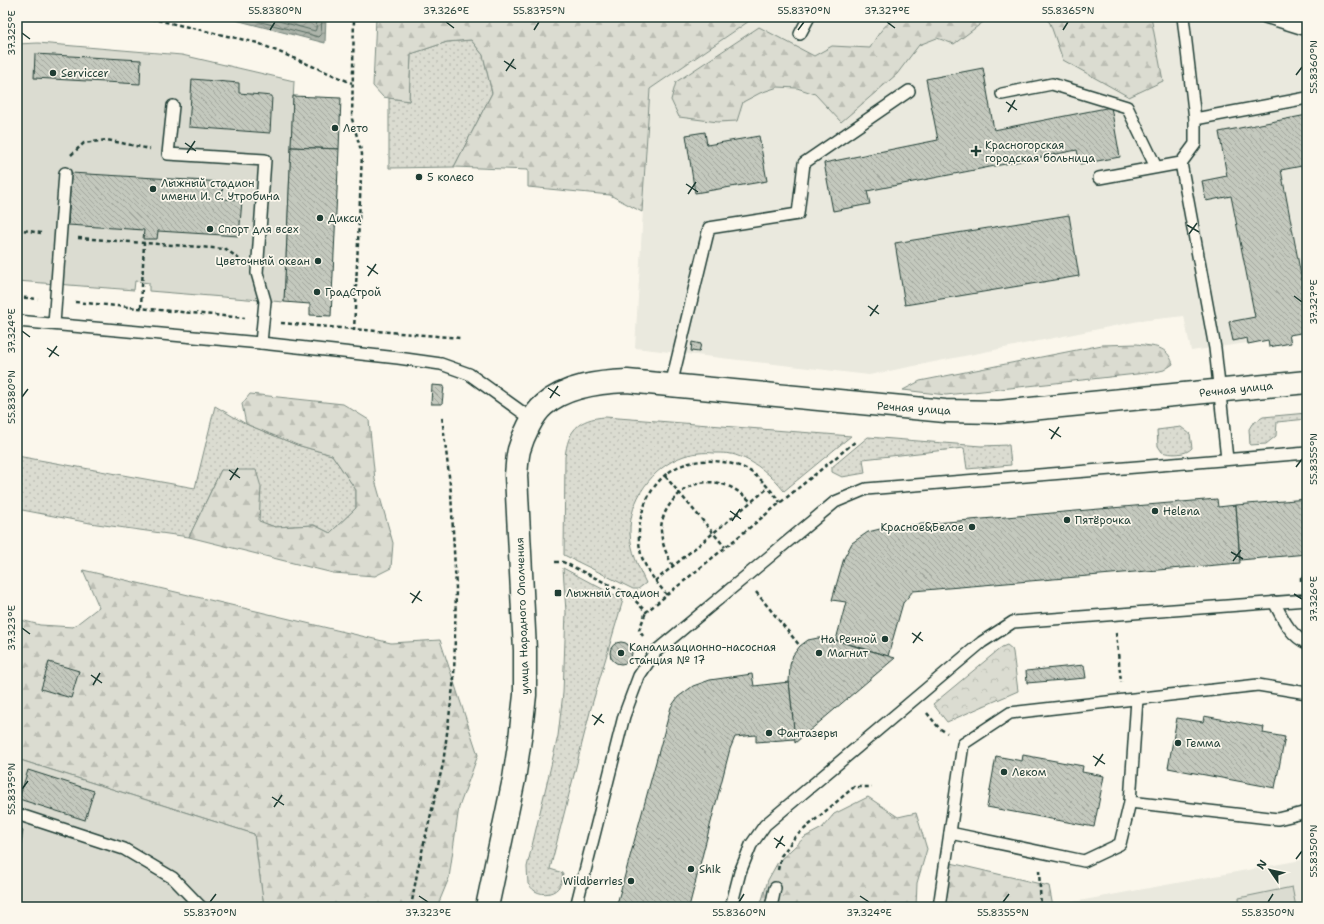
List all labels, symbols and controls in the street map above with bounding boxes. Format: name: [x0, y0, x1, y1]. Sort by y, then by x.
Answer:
text: 55.8380°N: [248, 4, 302, 17]
text: 37.326°E: [423, 4, 469, 17]
text: 55.8375°N: [513, 4, 565, 17]
text: 55.8370°N: [777, 4, 831, 17]
text: 37.327°E: [864, 4, 910, 17]
text: 55.8365°N: [1042, 4, 1094, 17]
text: 37.325°E: [5, 10, 18, 56]
text: 55.8360°N: [1307, 40, 1320, 94]
place label: Serviccer: [61, 66, 109, 81]
marker: Serviccer: [48, 68, 58, 78]
place label: Лето: [343, 121, 368, 136]
marker: Лето: [330, 123, 340, 133]
place label: Красногорская городская больница: [985, 138, 1095, 166]
marker: Красногорская городская больница: [970, 145, 982, 157]
place label: 5 колесо: [427, 170, 474, 185]
marker: 5 колесо: [414, 172, 424, 182]
place label: Лыжный стадион имени И. С. Утробина: [161, 176, 280, 204]
marker: Лыжный стадион имени И. С. Утробина: [148, 184, 158, 194]
place label: Дикси: [328, 211, 361, 226]
marker: Дикси: [315, 213, 325, 223]
place label: Спорт для всех: [218, 222, 299, 237]
marker: Спорт для всех: [205, 224, 215, 234]
place label: Цветочный океан: [216, 254, 310, 269]
marker: Цветочный океан: [313, 256, 323, 266]
text: 37.327°E: [1307, 279, 1320, 325]
place label: ГрадСтрой: [325, 285, 381, 300]
marker: ГрадСтрой: [312, 287, 322, 297]
text: 37.324°E: [5, 308, 18, 354]
text: 55.8380°N: [5, 370, 18, 424]
street label: Речная улица: [1198, 378, 1274, 401]
street label: Речная улица: [877, 398, 952, 419]
text: 55.8355°N: [1307, 433, 1320, 485]
place label: Helena: [1163, 504, 1200, 519]
marker: Helena: [1150, 506, 1160, 516]
place label: Пятёрочка: [1075, 513, 1131, 528]
marker: Пятёрочка: [1062, 515, 1072, 525]
place label: Красное&Белое: [881, 520, 964, 535]
marker: Красное&Белое: [967, 522, 977, 532]
street label: улица Народного Ополчения: [512, 537, 533, 695]
text: 37.326°E: [1307, 576, 1320, 622]
place label: Лыжный стадион: [566, 586, 660, 601]
marker: Лыжный стадион: [553, 588, 563, 598]
text: 37.323°E: [5, 605, 18, 651]
place label: На Речной: [820, 632, 877, 647]
marker: На Речной: [880, 634, 890, 644]
place label: Канализационно-насосная станция № 17: [629, 640, 776, 668]
place label: Магнит: [827, 646, 868, 661]
marker: Канализационно-насосная станция № 17: [616, 648, 626, 658]
marker: Магнит: [814, 648, 824, 658]
place label: Фантазеры: [777, 726, 838, 741]
marker: Фантазеры: [764, 728, 774, 738]
place label: Гемма: [1186, 736, 1221, 751]
marker: Гемма: [1173, 738, 1183, 748]
text: 55.8375°N: [5, 763, 18, 815]
place label: Леком: [1012, 765, 1047, 780]
marker: Леком: [999, 767, 1009, 777]
text: 55.8350°N: [1307, 825, 1320, 877]
north arrow: [1250, 850, 1290, 890]
text: N: [1253, 857, 1271, 872]
place label: Shik: [699, 862, 721, 877]
marker: Shik: [686, 864, 696, 874]
place label: Wildberries: [563, 874, 623, 889]
marker: Wildberries: [626, 876, 636, 886]
text: 55.8370°N: [183, 906, 237, 919]
text: 37.323°E: [405, 906, 451, 919]
text: 55.8360°N: [712, 906, 766, 919]
text: 37.324°E: [846, 906, 892, 919]
text: 55.8355°N: [977, 906, 1029, 919]
text: 55.8350°N: [1242, 906, 1294, 919]

